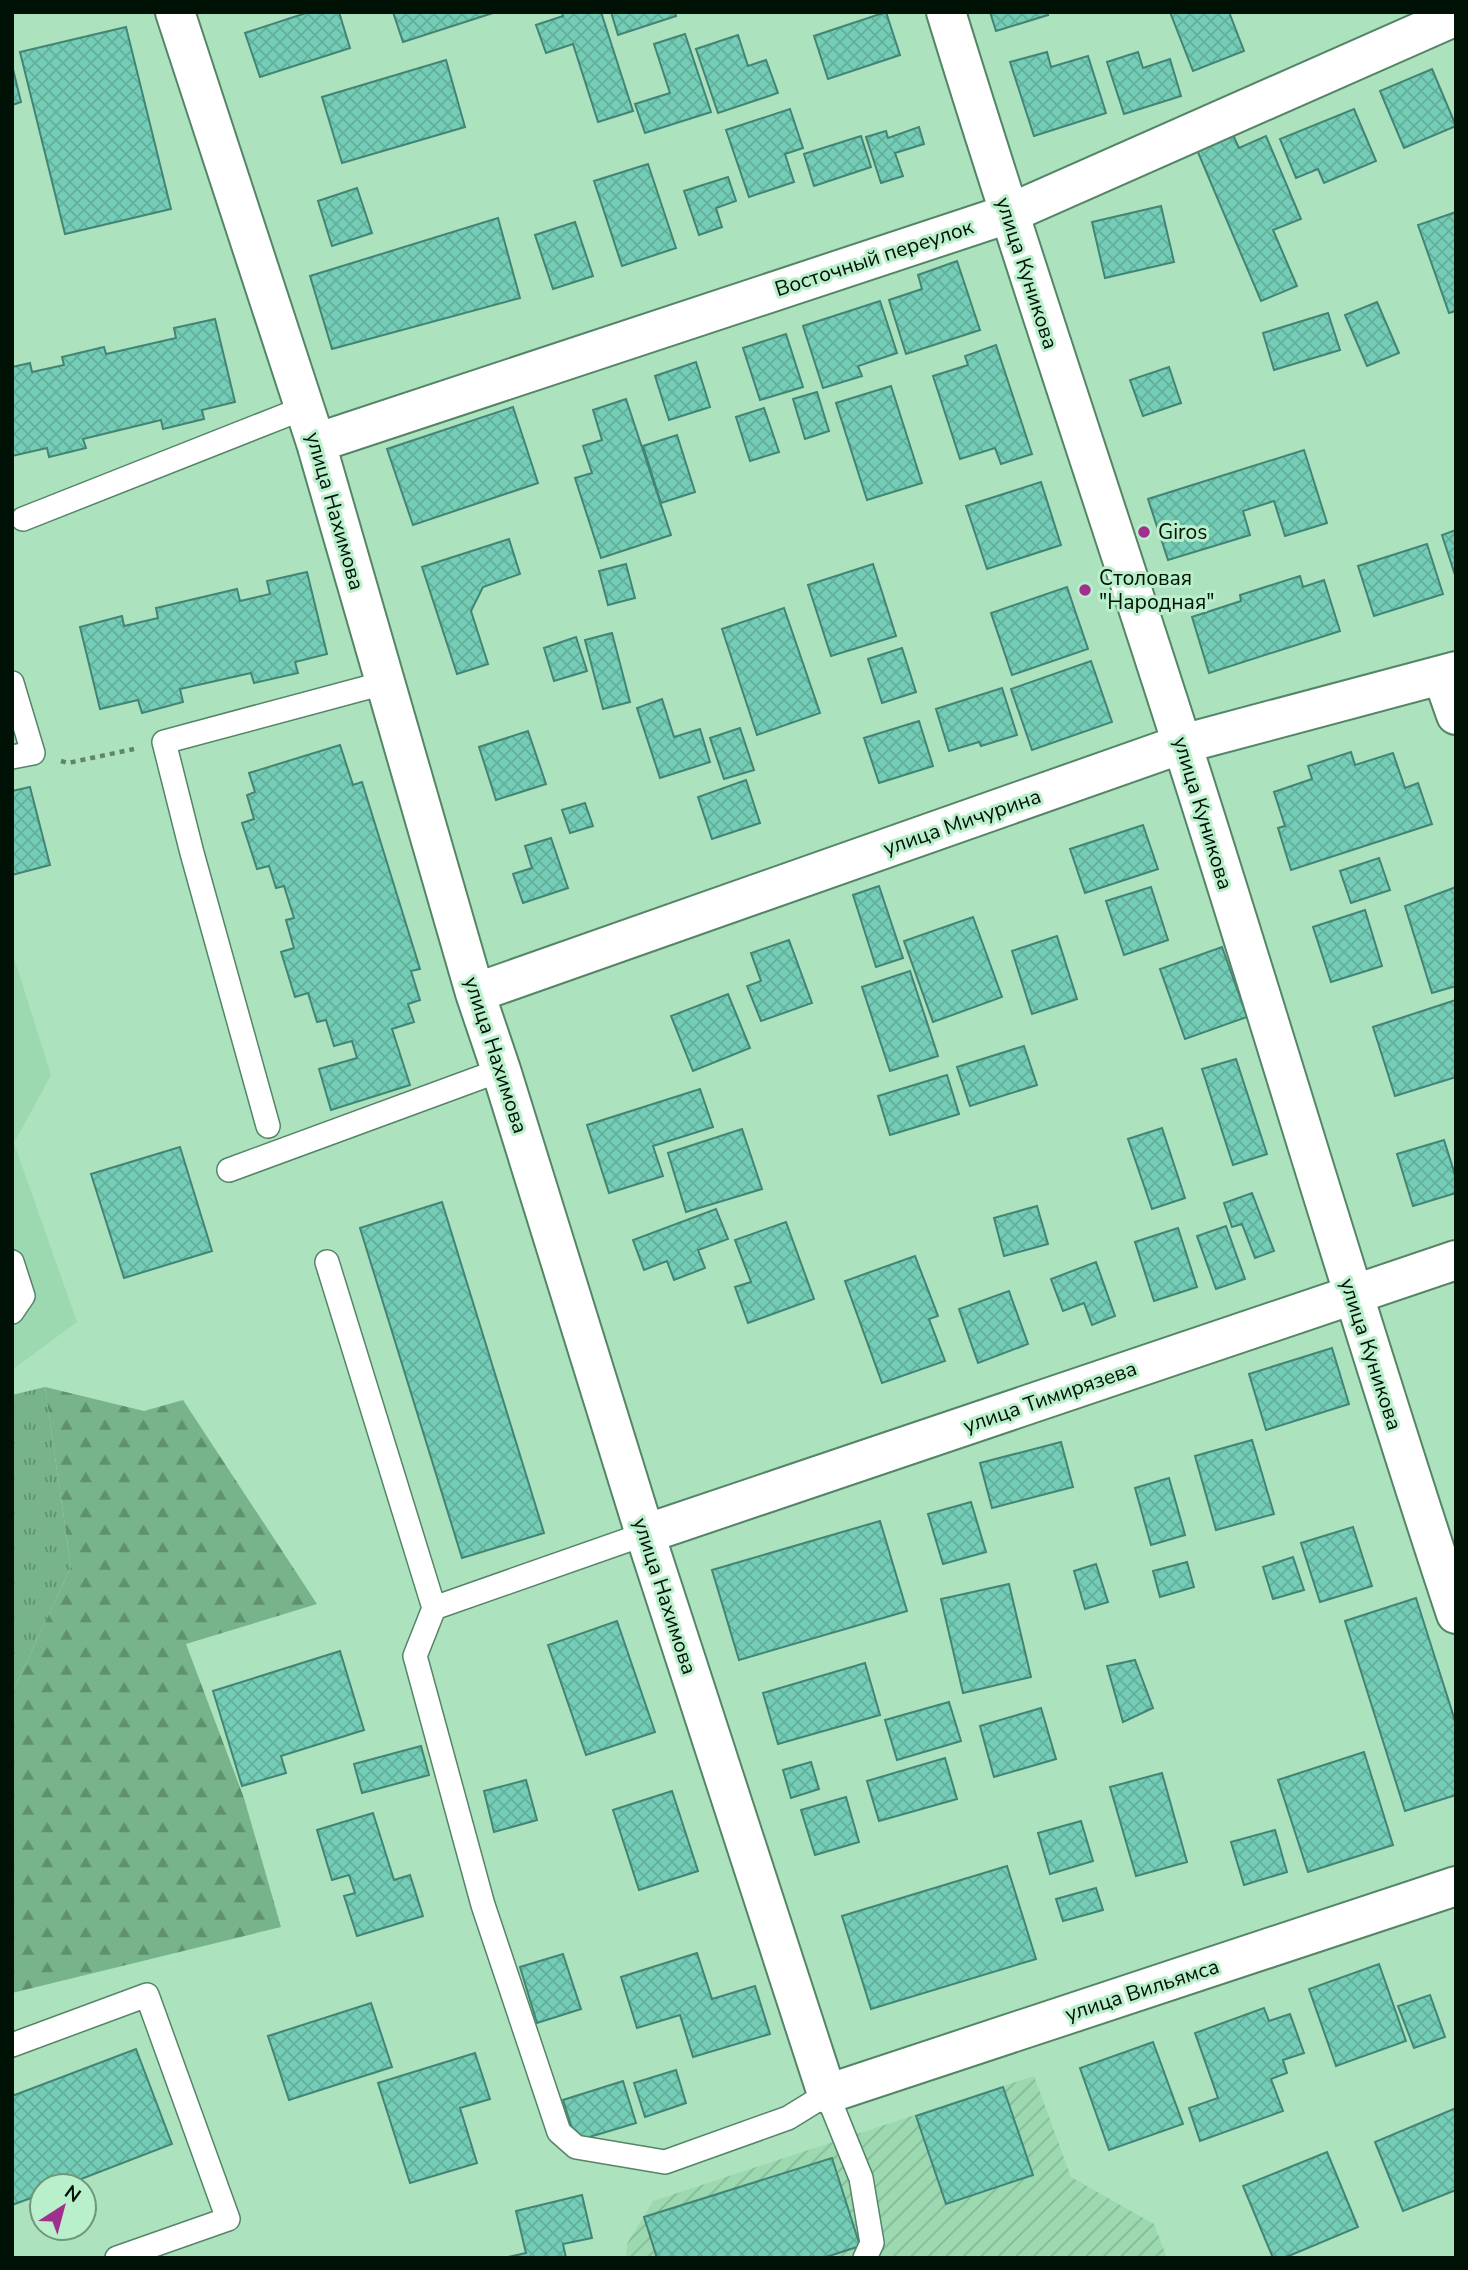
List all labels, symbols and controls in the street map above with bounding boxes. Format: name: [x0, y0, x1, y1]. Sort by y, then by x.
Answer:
street label: улица Куникова: [989, 193, 1065, 353]
street label: Восточный переулок: [771, 212, 978, 303]
street label: улица Нахимова: [299, 429, 371, 593]
place label: Giros: [1158, 518, 1207, 546]
marker: Giros: [1136, 524, 1152, 540]
place label: Столовая "Народная": [1099, 564, 1214, 616]
marker: Столовая "Народная": [1077, 582, 1093, 598]
street label: улица Куникова: [1166, 733, 1240, 893]
street label: улица Мичурина: [879, 782, 1045, 862]
street label: улица Нахимова: [457, 973, 535, 1137]
street label: улица Куникова: [1333, 1274, 1409, 1434]
street label: улица Тимирязева: [960, 1354, 1140, 1440]
street label: улица Нахимова: [626, 1514, 704, 1678]
street label: улица Вильямса: [1061, 1952, 1223, 2028]
north arrow: [28, 2172, 98, 2242]
text: N: [59, 2179, 86, 2209]

